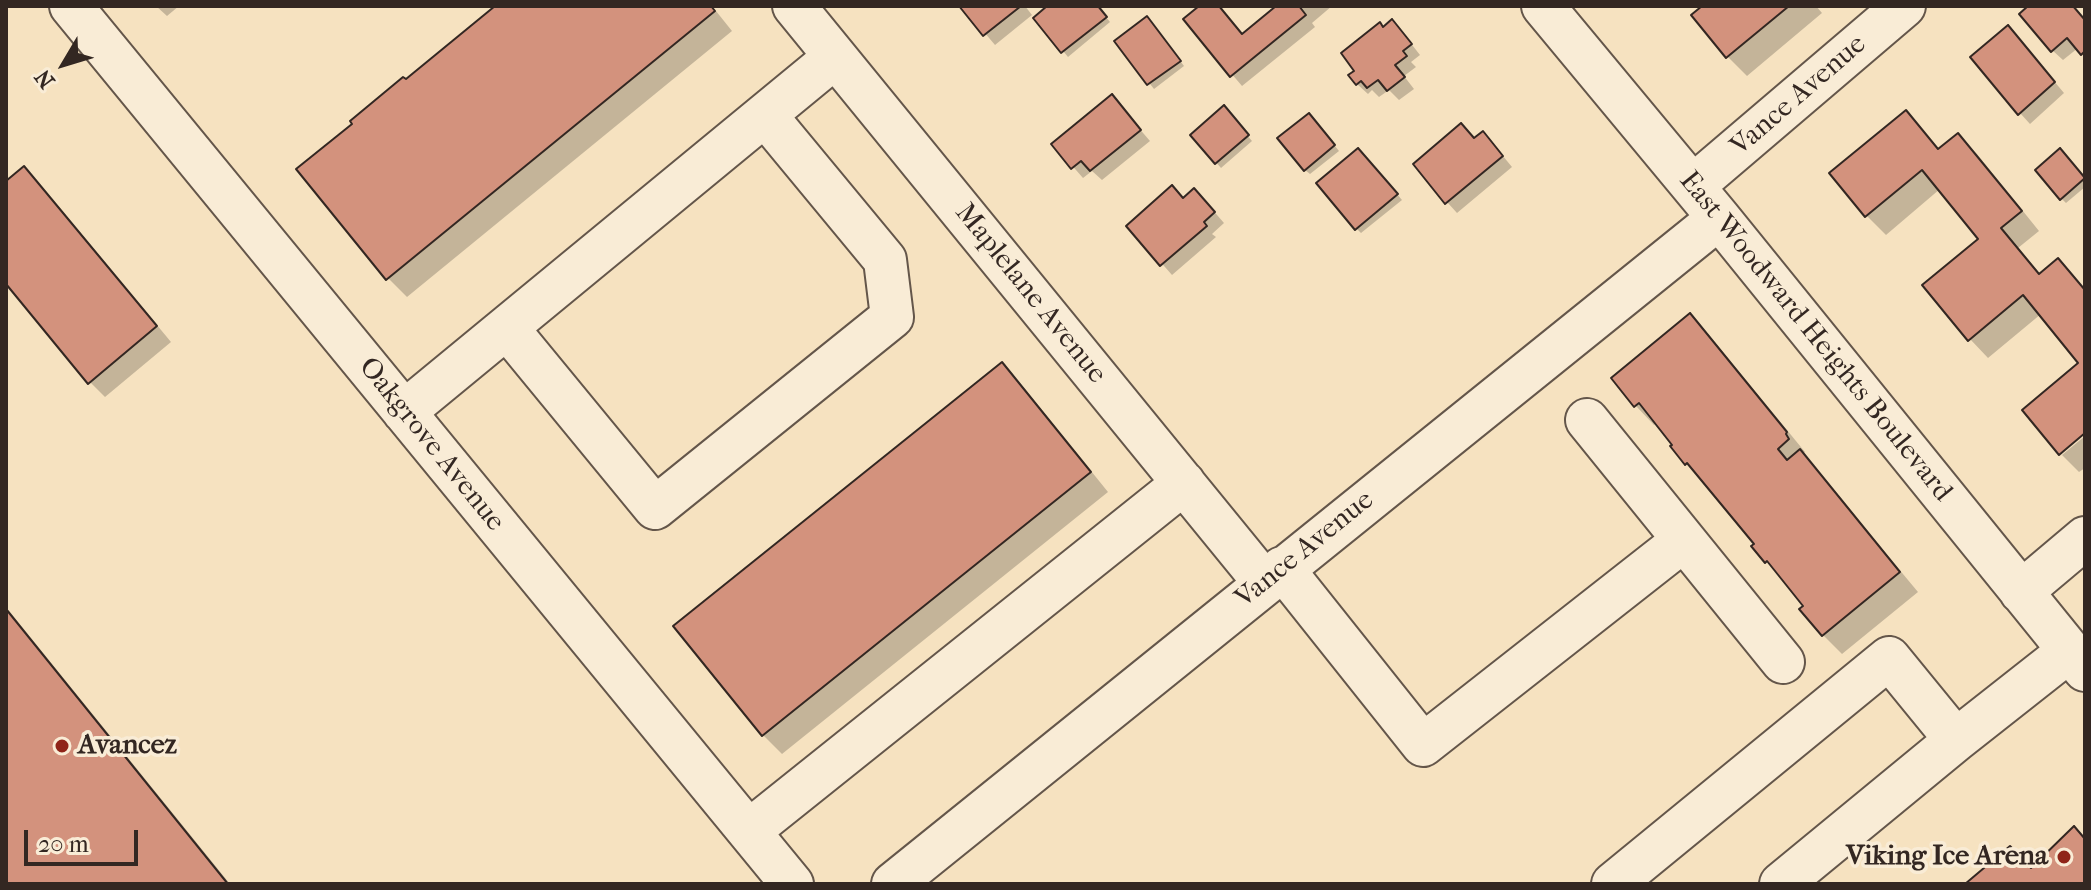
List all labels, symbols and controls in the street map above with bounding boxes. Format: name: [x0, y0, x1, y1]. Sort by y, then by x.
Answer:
north arrow: [24, 24, 104, 104]
street label: Vance Avenue: [1725, 28, 1873, 164]
text: N: [30, 64, 60, 93]
street label: East Woodward Heights Boulevard: [1671, 165, 1959, 509]
street label: Maplelane Avenue: [947, 197, 1113, 391]
street label: Oakgrove Avenue: [351, 351, 511, 539]
street label: Vance Avenue: [1229, 484, 1381, 616]
place label: Avancez: [78, 729, 177, 763]
marker: Avancez: [53, 737, 71, 755]
scale bar: [28, 814, 142, 864]
text: 20 m: [38, 830, 89, 858]
place label: Viking Ice Arena: [1846, 840, 2048, 874]
marker: Viking Ice Arena: [2055, 848, 2073, 866]

